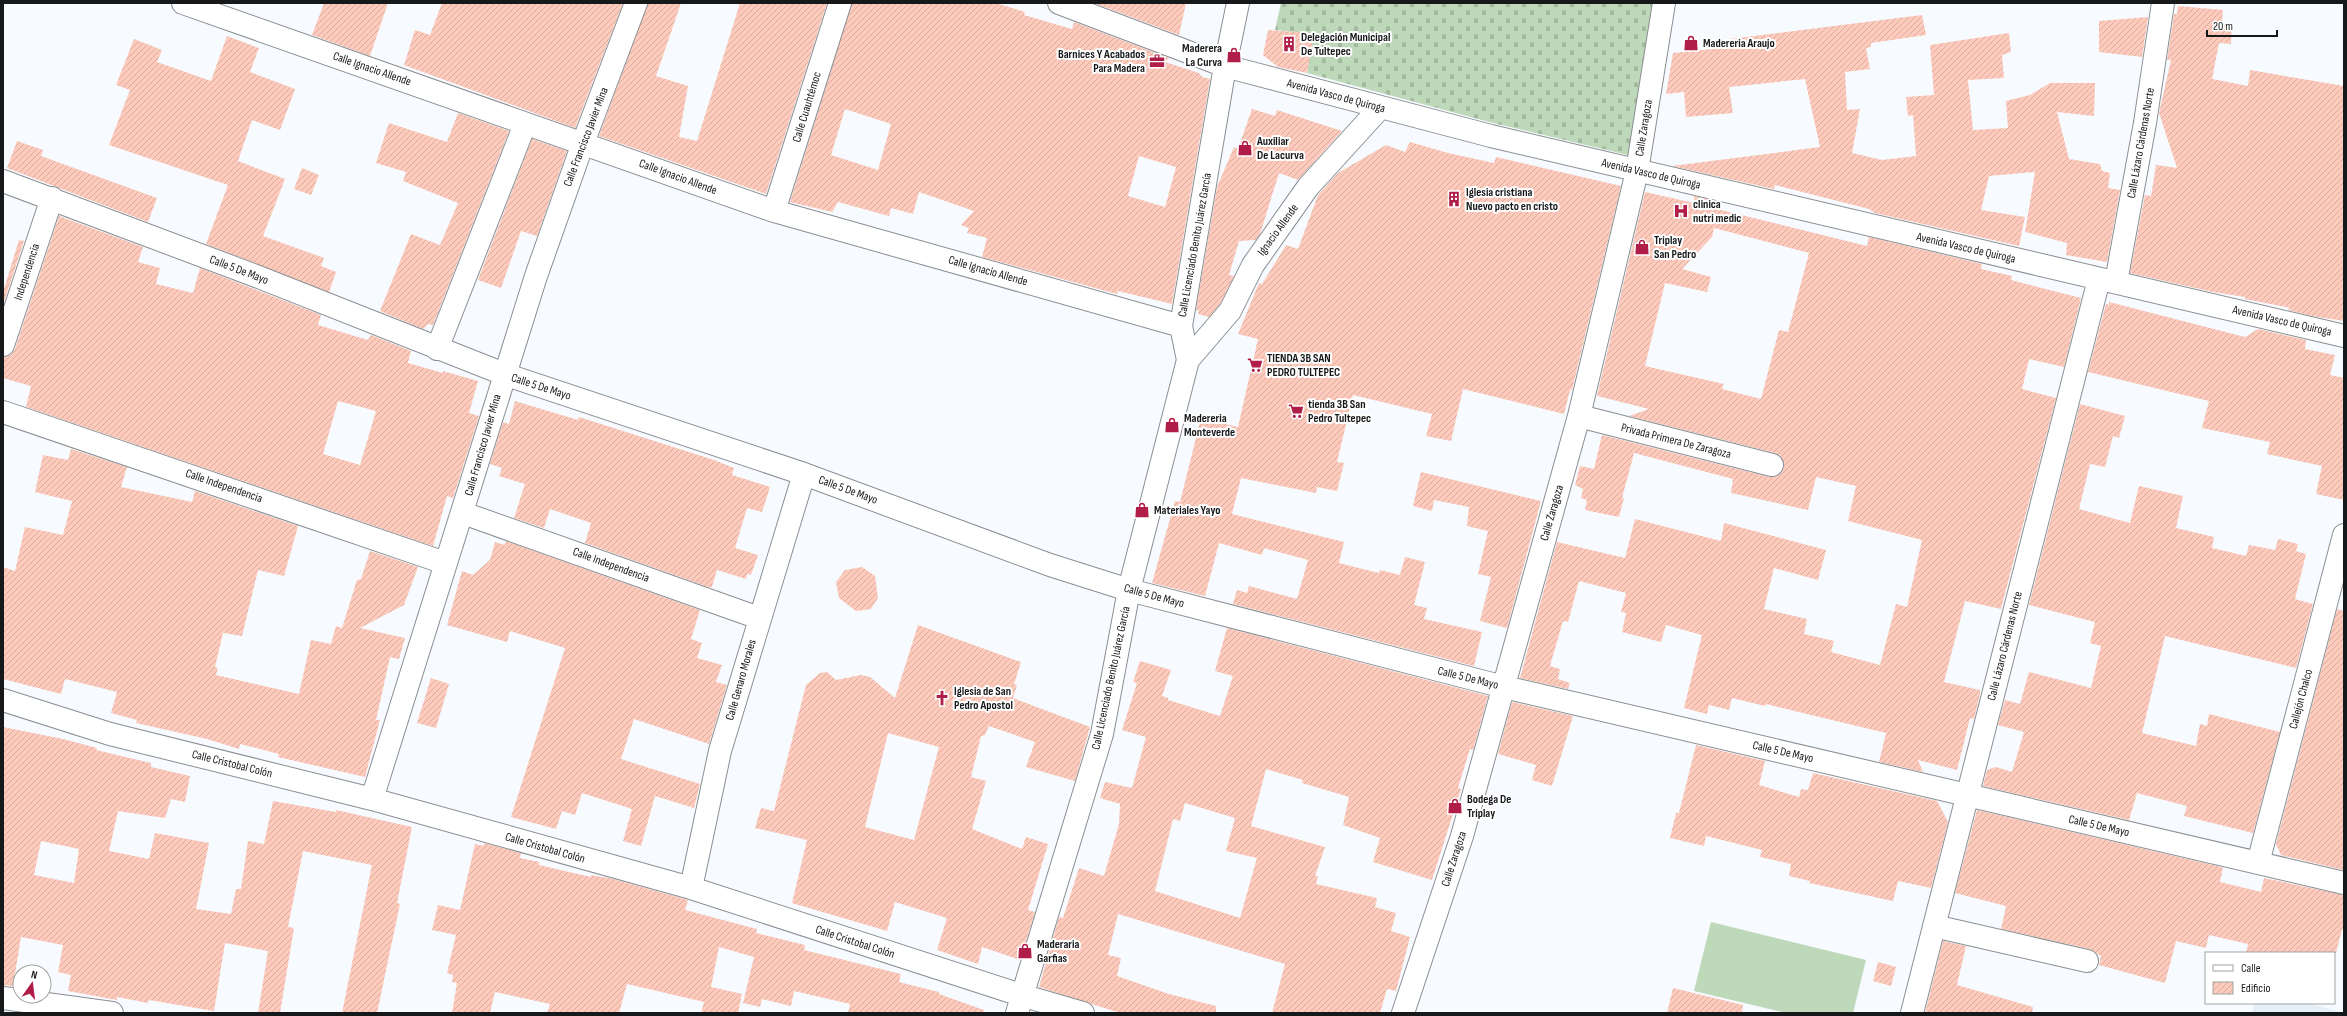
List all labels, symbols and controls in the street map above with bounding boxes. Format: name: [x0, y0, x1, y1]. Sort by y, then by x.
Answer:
scale bar: [2207, 12, 2277, 38]
text: 20 m: [2213, 19, 2233, 34]
place label: Delegación Municipal De Tultepec: [1301, 30, 1390, 59]
shop icon: Madereria Araujo: [1682, 34, 1700, 52]
building icon: Delegación Municipal De Tultepec: [1280, 35, 1298, 53]
place label: Madereria Araujo: [1703, 36, 1775, 51]
place label: Maderera La Curva: [1182, 41, 1222, 70]
shop icon: Maderera La Curva: [1225, 46, 1243, 64]
place label: Barnices Y Acabados Para Madera: [1058, 47, 1145, 76]
street label: Calle Ignacio Allende: [331, 49, 413, 89]
office icon: Barnices Y Acabados Para Madera: [1148, 52, 1166, 70]
street label: Calle Cuauhtémoc: [789, 70, 825, 144]
street label: Avenida Vasco de Quiroga: [1284, 75, 1387, 116]
street label: Calle Francisco Javier Mina: [560, 85, 612, 189]
street label: Calle Lázaro Cárdenas Norte: [2124, 86, 2158, 199]
street label: Calle Zaragoza: [1632, 98, 1656, 157]
place label: Auxiliar De Lacurva: [1256, 134, 1304, 163]
shop icon: Auxiliar De Lacurva: [1236, 139, 1254, 157]
street label: Avenida Vasco de Quiroga: [1599, 155, 1702, 193]
street label: Calle Ignacio Allende: [637, 156, 719, 198]
street label: Calle Licenciado Benito Juárez García: [1175, 171, 1215, 318]
place label: Iglesia cristiana Nuevo pacto en cristo: [1466, 185, 1558, 214]
building icon: Iglesia cristiana Nuevo pacto en cristo: [1445, 190, 1463, 208]
place label: clinica nutri medic: [1693, 197, 1741, 226]
street label: Ignacio Allende: [1254, 201, 1302, 259]
hospital icon: clinica nutri medic: [1672, 202, 1690, 220]
street label: Avenida Vasco de Quiroga: [1914, 229, 2017, 267]
place label: Triplay San Pedro: [1654, 233, 1696, 262]
shop icon: Triplay San Pedro: [1633, 238, 1651, 256]
street label: Independencia: [11, 241, 43, 302]
street label: Calle 5 De Mayo: [207, 252, 271, 288]
street label: Calle Ignacio Allende: [947, 253, 1030, 290]
street label: Avenida Vasco de Quiroga: [2230, 302, 2333, 340]
place label: TIENDA 3B SAN PEDRO TULTEPEC: [1267, 351, 1340, 380]
supermarket icon: TIENDA 3B SAN PEDRO TULTEPEC: [1246, 356, 1264, 374]
street label: Calle 5 De Mayo: [509, 370, 573, 404]
street label: Calle Francisco Javier Mina: [461, 392, 505, 498]
place label: tienda 3B San Pedro Tultepec: [1308, 397, 1371, 426]
supermarket icon: tienda 3B San Pedro Tultepec: [1287, 402, 1305, 420]
place label: Madereria Monteverde: [1184, 411, 1235, 440]
shop icon: Madereria Monteverde: [1163, 416, 1181, 434]
street label: Privada Primera De Zaragoza: [1619, 420, 1733, 462]
street label: Calle Independencia: [184, 466, 265, 506]
street label: Calle 5 De Mayo: [816, 472, 880, 508]
street label: Calle Zaragoza: [1537, 483, 1567, 543]
shop icon: Materiales Yayo: [1133, 501, 1151, 519]
place label: Materiales Yayo: [1154, 503, 1221, 518]
street label: Calle Independencia: [571, 544, 652, 586]
street label: Calle 5 De Mayo: [1122, 581, 1186, 611]
street label: Calle Lázaro Cárdenas Norte: [1984, 590, 2026, 702]
street label: Calle Licenciado Benito Juárez García: [1088, 605, 1134, 751]
street label: Calle Genaro Morales: [722, 638, 760, 722]
street label: Calle 5 De Mayo: [1436, 663, 1500, 693]
street label: Callejón Chalco: [2286, 667, 2316, 731]
place label: Iglesia de San Pedro Apostol: [954, 684, 1013, 713]
church icon: Iglesia de San Pedro Apostol: [933, 689, 951, 707]
street label: Calle 5 De Mayo: [1751, 738, 1815, 766]
street label: Calle Cristobal Colón: [190, 747, 274, 781]
place label: Bodega De Triplay: [1467, 792, 1511, 821]
shop icon: Bodega De Triplay: [1446, 797, 1464, 815]
street label: Calle 5 De Mayo: [2067, 812, 2131, 840]
street label: Calle Cristobal Colón: [503, 829, 587, 867]
street label: Calle Zaragoza: [1438, 829, 1470, 889]
street label: Calle Cristobal Colón: [813, 922, 897, 962]
place label: Maderaria Garfias: [1037, 937, 1079, 966]
shop icon: Maderaria Garfias: [1016, 942, 1034, 960]
legend: [2205, 952, 2335, 1004]
text: Calle: [2241, 961, 2261, 976]
north arrow: [12, 964, 52, 1004]
text: N: [30, 968, 39, 982]
text: Edificio: [2241, 981, 2270, 996]

